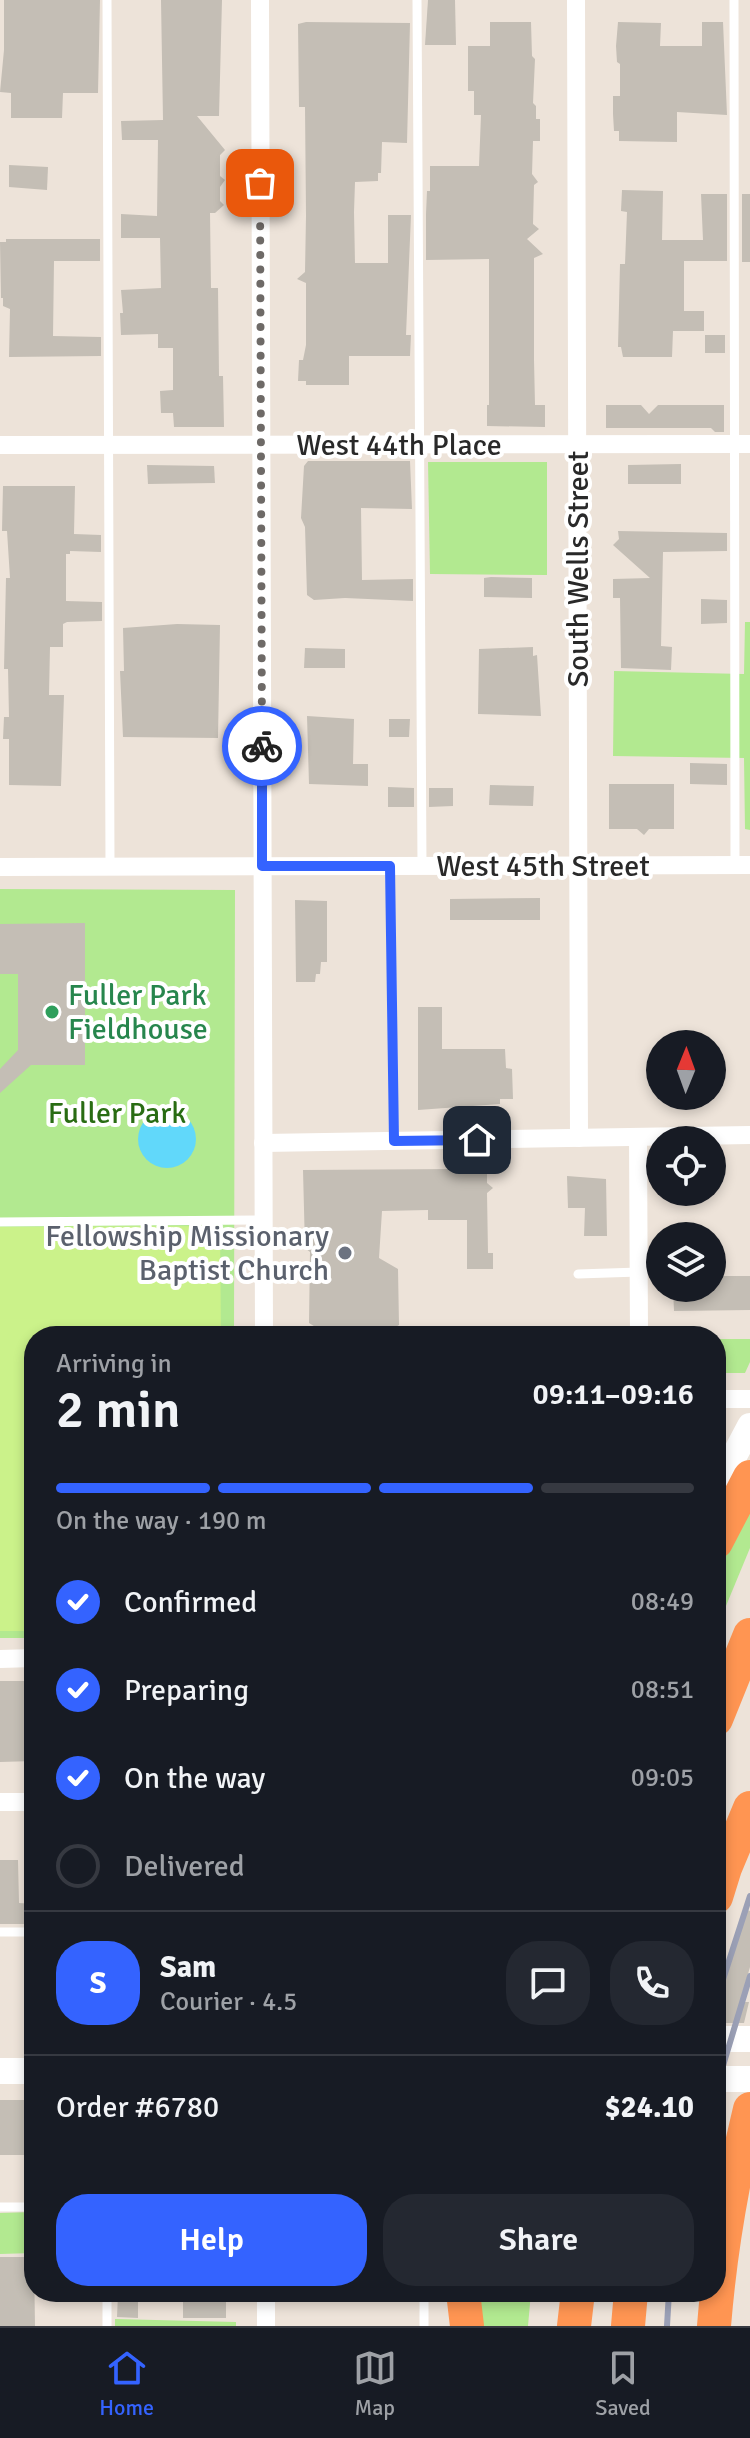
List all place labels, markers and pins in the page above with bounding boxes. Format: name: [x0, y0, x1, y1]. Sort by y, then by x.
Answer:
pin: [226, 149, 294, 217]
place label: Fuller Park Fieldhouse: [68, 977, 208, 1048]
marker: Fuller Park Fieldhouse: [43, 1003, 61, 1021]
pin: [443, 1106, 511, 1174]
place label: Fellowship Missionary Baptist Church: [45, 1218, 329, 1289]
marker: Fellowship Missionary Baptist Church: [336, 1244, 354, 1262]

